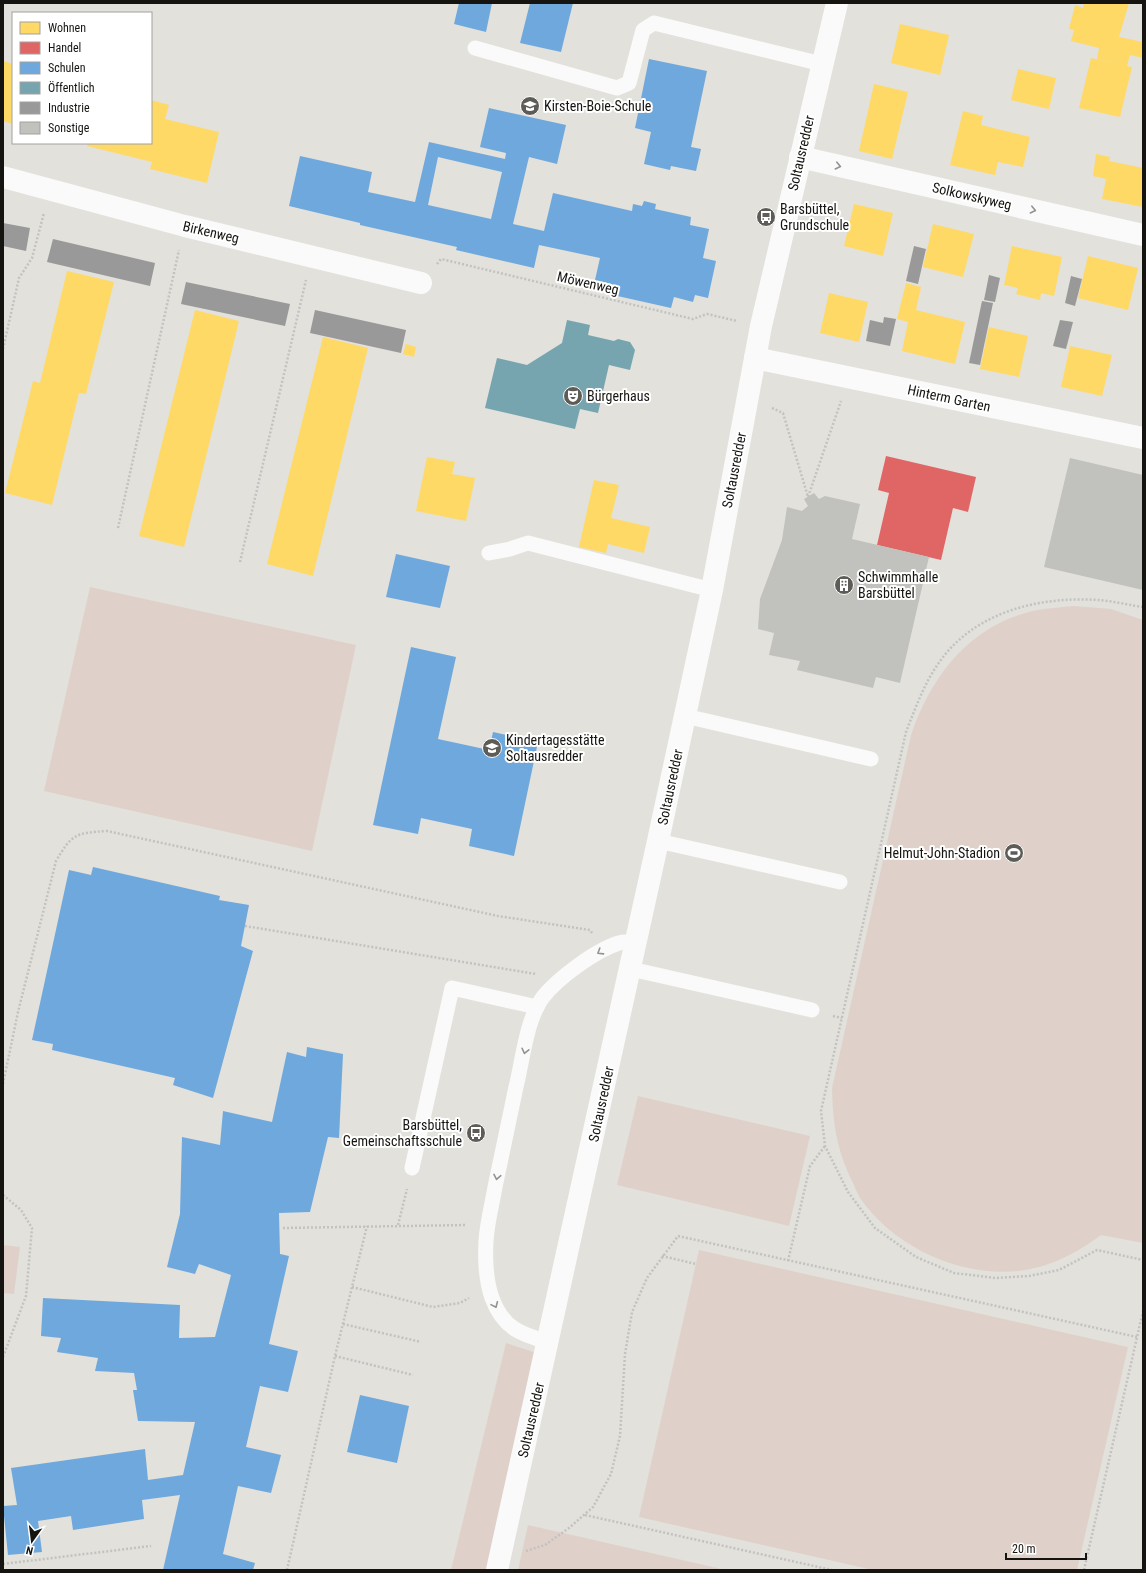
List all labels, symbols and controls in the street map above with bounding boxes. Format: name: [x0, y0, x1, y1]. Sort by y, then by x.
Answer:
legend: [12, 12, 152, 144]
text: Wohnen: [48, 21, 86, 35]
text: Handel: [48, 41, 81, 55]
text: Schulen: [48, 61, 86, 75]
text: Öffentlich: [48, 80, 95, 95]
school or university icon: Kirsten-Boie-Schule: [519, 95, 541, 117]
place label: Kirsten-Boie-Schule: [544, 98, 652, 114]
text: Industrie: [48, 101, 90, 115]
street label: Soltausredder: [785, 114, 817, 192]
text: Sonstige: [48, 121, 90, 135]
one-way arrow: [835, 162, 841, 170]
street label: Solkowskyweg: [931, 179, 1013, 213]
place label: Barsbüttel, Grundschule: [780, 201, 850, 233]
bus stop icon: Barsbüttel, Grundschule: [755, 206, 777, 228]
one-way arrow: [1030, 206, 1036, 214]
street label: Birkenweg: [181, 218, 241, 246]
street label: Möwenweg: [556, 268, 620, 298]
street label: Hinterm Garten: [906, 381, 992, 415]
theatre icon: Bürgerhaus: [562, 385, 584, 407]
place label: Bürgerhaus: [587, 388, 650, 404]
street label: Soltausredder: [719, 431, 749, 509]
place label: Schwimmhalle Barsbüttel: [858, 569, 939, 601]
building icon: Schwimmhalle Barsbüttel: [833, 574, 855, 596]
place label: Kindertagesstätte Soltausredder: [506, 732, 605, 764]
school or university icon: Kindertagesstätte Soltausredder: [481, 737, 503, 759]
street label: Soltausredder: [654, 748, 686, 826]
sports icon: Helmut-John-Stadion: [1003, 842, 1025, 864]
place label: Helmut-John-Stadion: [884, 845, 1000, 861]
one-way arrow: [597, 947, 604, 955]
one-way arrow: [521, 1047, 529, 1054]
street label: Soltausredder: [585, 1065, 617, 1143]
place label: Barsbüttel, Gemeinschaftsschule: [343, 1117, 462, 1149]
bus stop icon: Barsbüttel, Gemeinschaftsschule: [465, 1122, 487, 1144]
one-way arrow: [493, 1174, 502, 1180]
one-way arrow: [491, 1301, 499, 1308]
street label: Soltausredder: [515, 1381, 547, 1459]
north arrow: [12, 1521, 52, 1561]
scale bar: [1006, 1535, 1086, 1561]
text: 20 m: [1012, 1542, 1036, 1556]
text: N: [25, 1543, 35, 1557]

